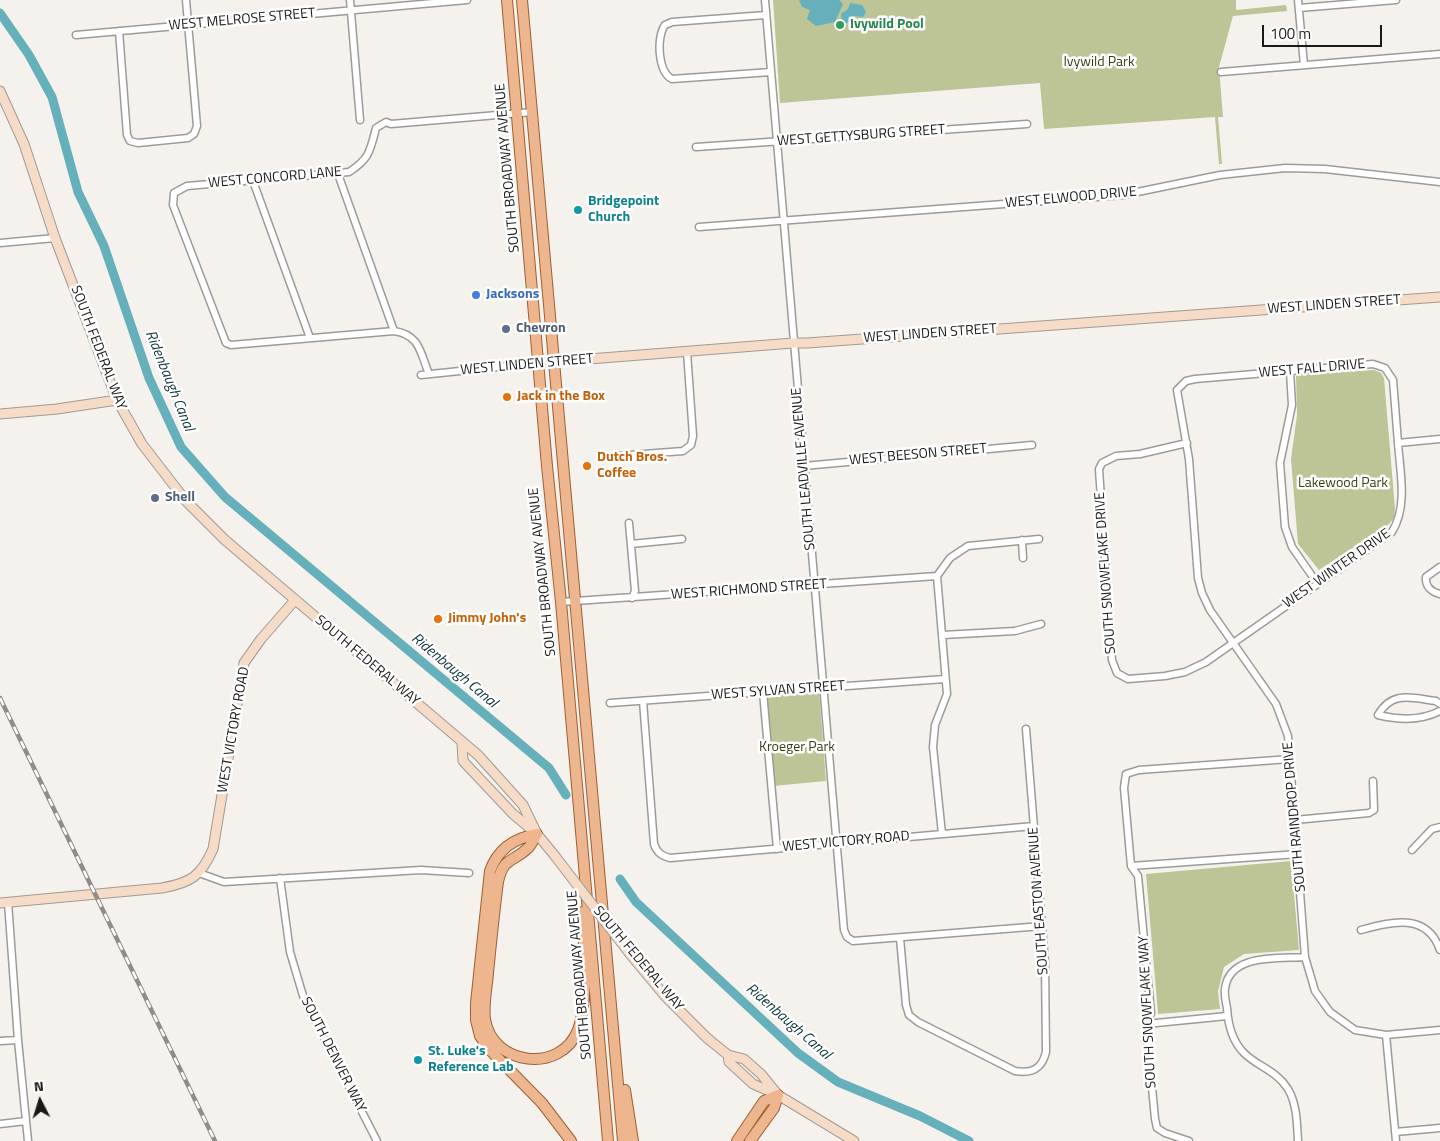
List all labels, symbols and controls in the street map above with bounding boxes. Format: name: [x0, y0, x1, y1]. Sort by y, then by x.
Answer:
street label: WEST MELROSE STREET: [168, 5, 316, 35]
scale bar: [1265, 15, 1385, 47]
place label: Ivywild Pool: [850, 17, 924, 33]
marker: Ivywild Pool: [834, 19, 846, 31]
text: 100 m: [1270, 22, 1311, 45]
park label: Ivywild Park: [1063, 55, 1135, 71]
street label: SOUTH BROADWAY AVENUE: [492, 83, 524, 253]
street label: WEST GETTYSBURG STREET: [776, 122, 946, 150]
street label: WEST CONCORD LANE: [208, 164, 342, 192]
street label: WEST ELWOOD DRIVE: [1005, 184, 1137, 212]
place label: Bridgepoint Church: [588, 194, 659, 226]
marker: Bridgepoint Church: [572, 204, 584, 216]
street label: SOUTH FEDERAL WAY: [67, 284, 129, 412]
place label: Jacksons: [486, 287, 539, 303]
marker: Jacksons: [470, 289, 482, 301]
street label: WEST LINDEN STREET: [1267, 292, 1401, 318]
place label: Chevron: [516, 321, 566, 337]
street label: WEST LINDEN STREET: [863, 321, 997, 347]
marker: Chevron: [500, 323, 512, 335]
water label: Ridenbaugh Canal: [141, 328, 197, 434]
street label: WEST LINDEN STREET: [460, 351, 594, 379]
street label: WEST FALL DRIVE: [1258, 356, 1366, 382]
street label: SOUTH LEADVILLE AVENUE: [789, 387, 819, 551]
place label: Jack in the Box: [517, 389, 605, 405]
marker: Jack in the Box: [501, 391, 513, 403]
street label: WEST BEESON STREET: [849, 441, 987, 469]
place label: Dutch Bros. Coffee: [597, 450, 667, 482]
marker: Dutch Bros. Coffee: [581, 460, 593, 472]
park label: Lakewood Park: [1298, 476, 1388, 492]
street label: SOUTH BROADWAY AVENUE: [526, 487, 560, 657]
place label: Shell: [165, 490, 195, 506]
street label: SOUTH SNOWFLAKE DRIVE: [1092, 491, 1120, 655]
marker: Shell: [149, 492, 161, 504]
street label: WEST WINTER DRIVE: [1280, 526, 1394, 612]
street label: WEST RICHMOND STREET: [670, 576, 828, 604]
place label: Jimmy John's: [448, 611, 526, 627]
street label: SOUTH FEDERAL WAY: [311, 612, 423, 710]
marker: Jimmy John's: [432, 613, 444, 625]
water label: Ridenbaugh Canal: [407, 630, 501, 712]
street label: WEST VICTORY ROAD: [215, 666, 253, 794]
street label: WEST SYLVAN STREET: [711, 678, 845, 704]
park label: Kroeger Park: [759, 740, 835, 756]
street label: SOUTH RAINDROP DRIVE: [1280, 741, 1310, 893]
street label: SOUTH EASTON AVENUE: [1025, 826, 1053, 976]
street label: WEST VICTORY ROAD: [782, 828, 910, 856]
street label: SOUTH BROADWAY AVENUE: [564, 890, 596, 1060]
street label: SOUTH FEDERAL WAY: [589, 903, 687, 1015]
street label: SOUTH SNOWFLAKE WAY: [1136, 935, 1160, 1089]
water label: Ridenbaugh Canal: [742, 980, 834, 1064]
street label: SOUTH DENVER WAY: [297, 995, 369, 1115]
place label: St. Luke's Reference Lab: [428, 1044, 514, 1076]
marker: St. Luke's Reference Lab: [412, 1054, 424, 1066]
text: N: [33, 1075, 44, 1096]
north arrow: [15, 1076, 65, 1126]

